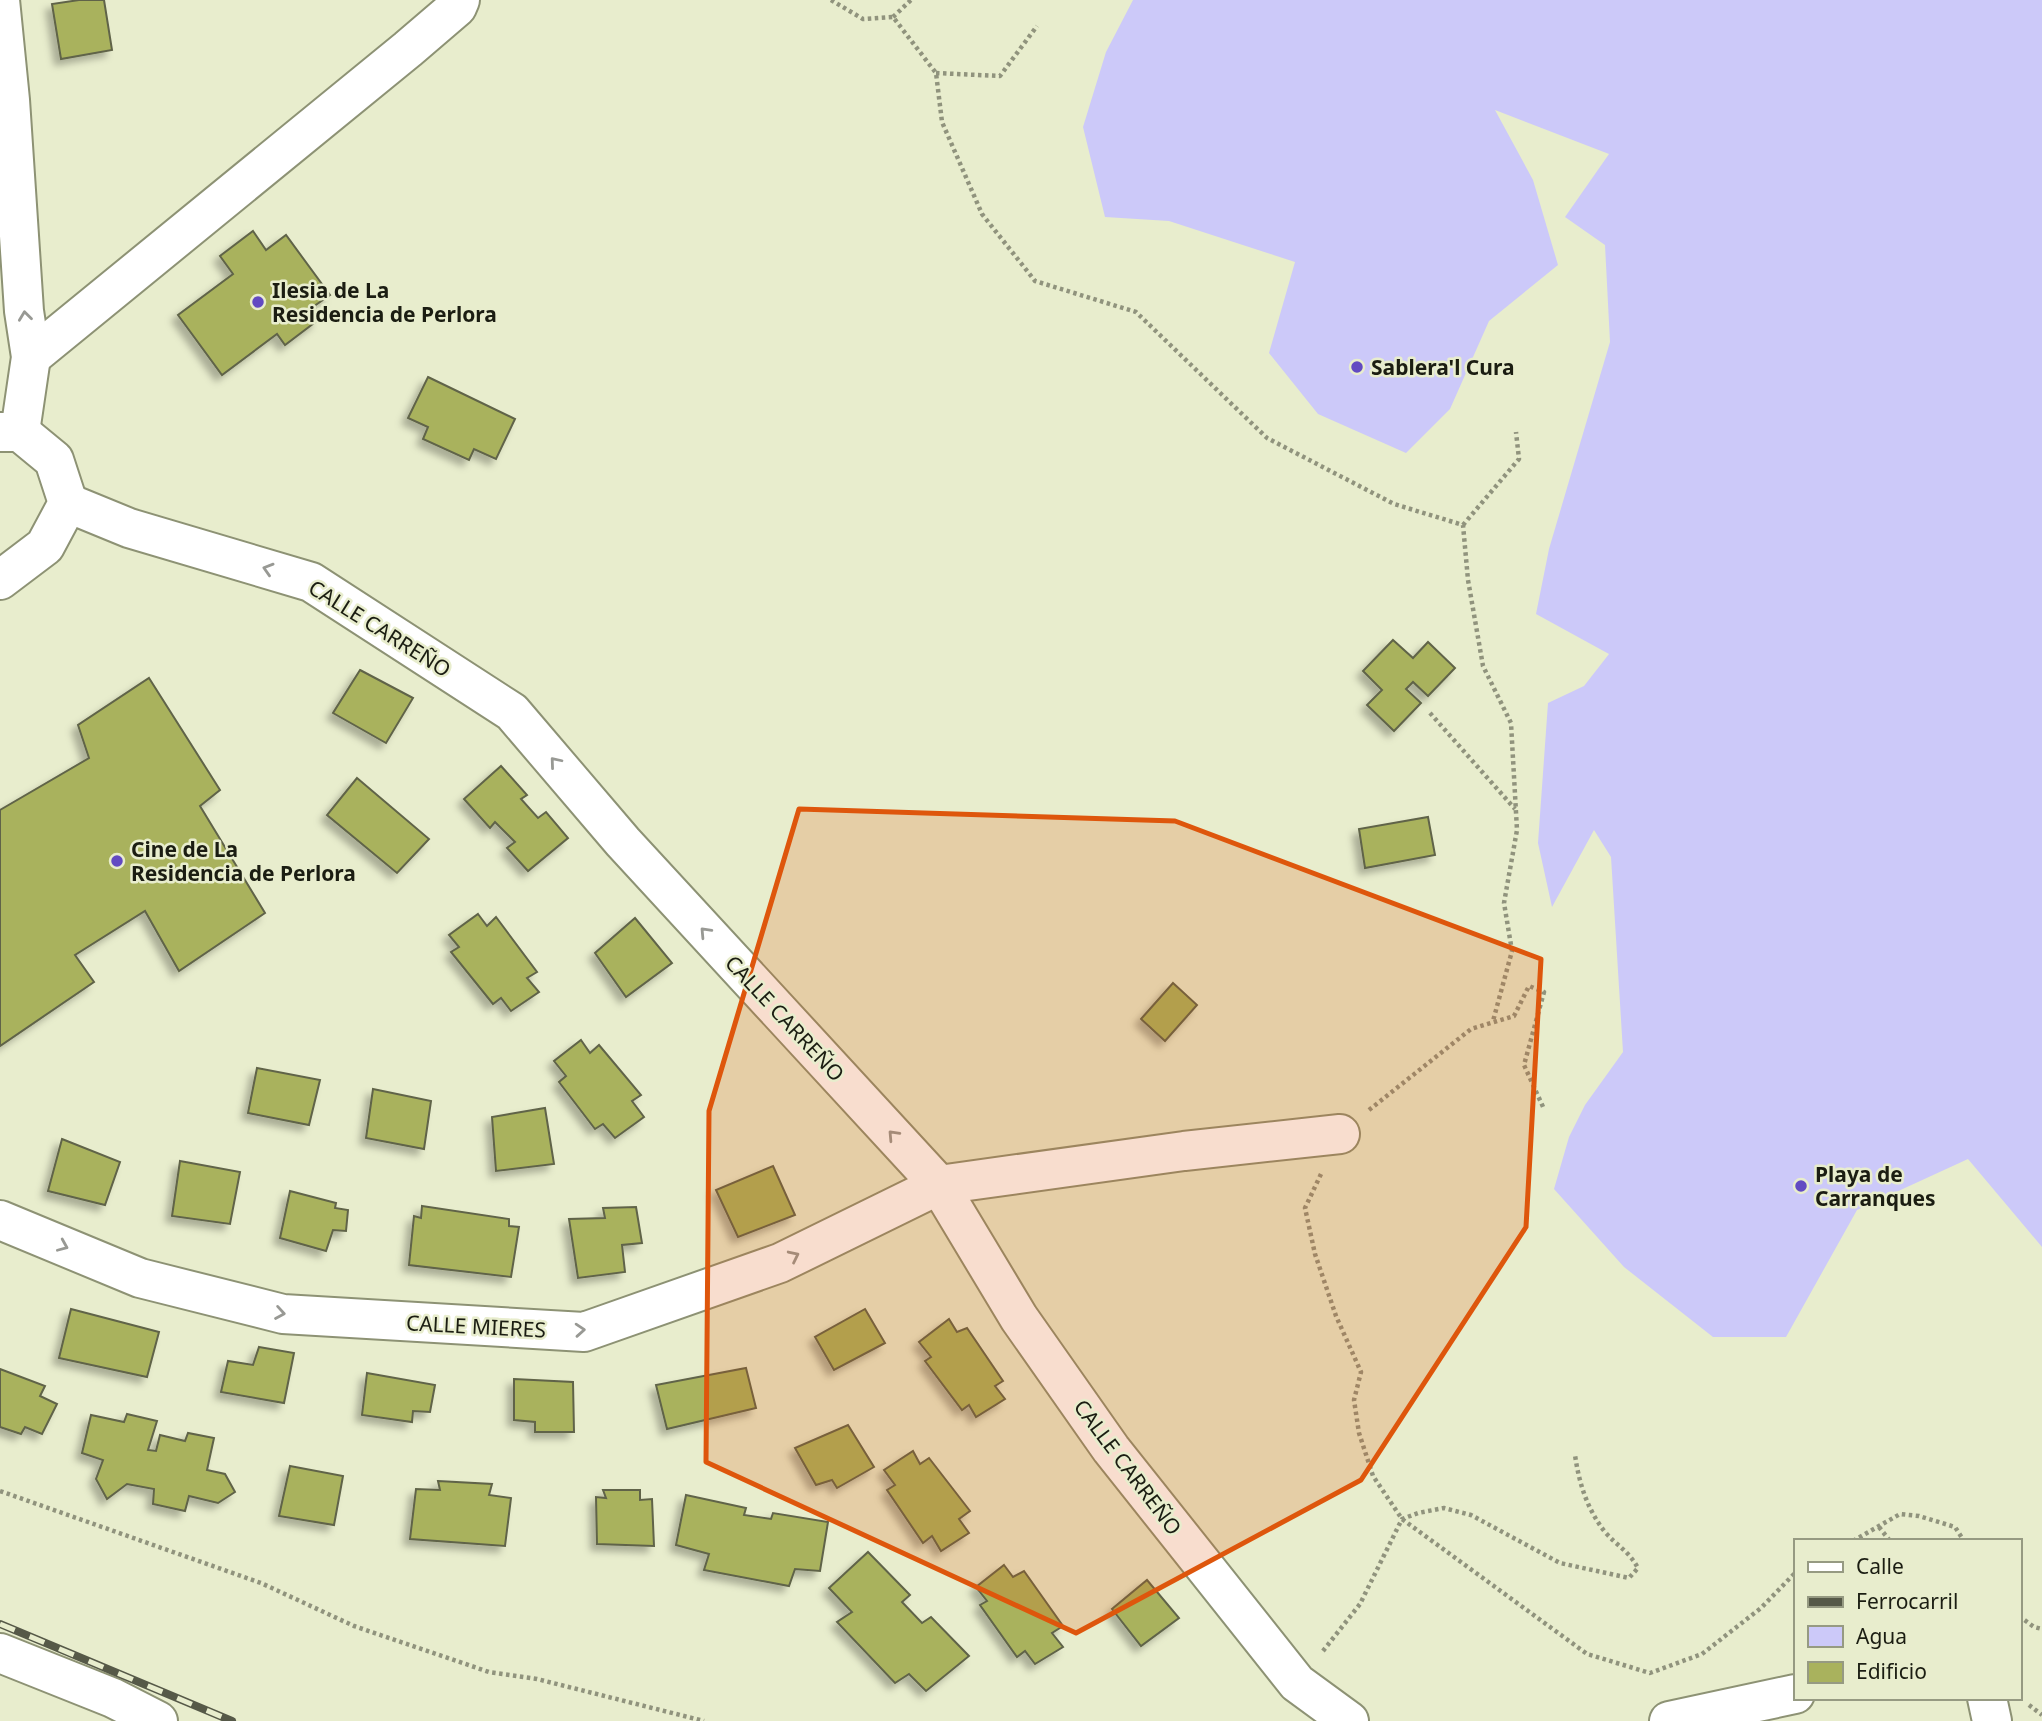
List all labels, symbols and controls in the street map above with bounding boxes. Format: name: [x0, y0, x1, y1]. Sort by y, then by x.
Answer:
place label: Ilesia de La Residencia de Perlora: [272, 276, 497, 328]
marker: Ilesia de La Residencia de Perlora: [250, 294, 266, 310]
one-way arrow: [18, 310, 33, 322]
place label: Sablera'l Cura: [1371, 353, 1515, 381]
marker: Sablera'l Cura: [1349, 359, 1365, 375]
one-way arrow: [262, 563, 274, 578]
street label: CALLE CARREÑO: [304, 573, 456, 683]
one-way arrow: [551, 757, 563, 770]
place label: Cine de La Residencia de Perlora: [131, 835, 356, 887]
marker: Cine de La Residencia de Perlora: [109, 853, 125, 869]
one-way arrow: [701, 927, 714, 940]
street label: CALLE CARREÑO: [719, 949, 851, 1087]
one-way arrow: [889, 1130, 901, 1143]
place label: Playa de Carranques: [1815, 1160, 1936, 1212]
marker: Playa de Carranques: [1793, 1178, 1809, 1194]
one-way arrow: [56, 1238, 68, 1252]
one-way arrow: [787, 1250, 799, 1264]
one-way arrow: [274, 1304, 286, 1319]
street label: CALLE MIERES: [405, 1308, 547, 1344]
one-way arrow: [575, 1323, 586, 1338]
street label: CALLE CARREÑO: [1068, 1394, 1188, 1540]
legend: [1794, 1539, 2021, 1700]
text: Calle: [1856, 1552, 1904, 1580]
text: Ferrocarril: [1856, 1587, 1958, 1615]
text: Agua: [1856, 1622, 1907, 1650]
text: Edificio: [1856, 1657, 1927, 1685]

